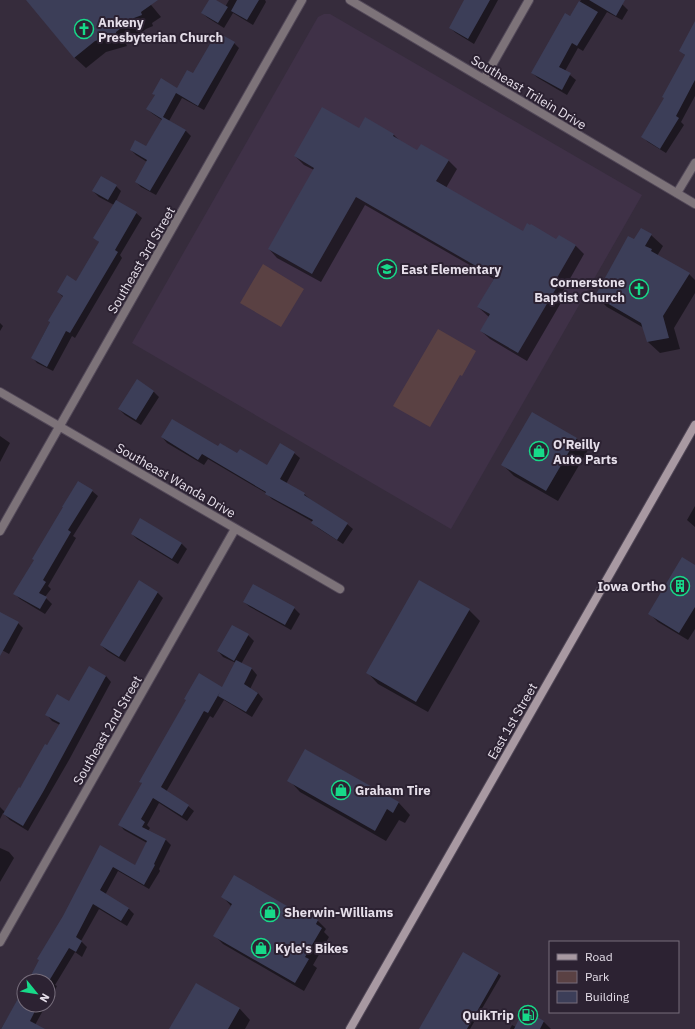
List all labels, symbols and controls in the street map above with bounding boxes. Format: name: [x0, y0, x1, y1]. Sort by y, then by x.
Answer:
place label: Ankeny Presbyterian Church: [98, 14, 223, 46]
church icon: Ankeny Presbyterian Church: [73, 18, 95, 40]
street label: Southeast Trilein Drive: [468, 51, 589, 134]
street label: Southeast 3rd Street: [104, 204, 179, 317]
school or university icon: East Elementary: [376, 258, 398, 280]
place label: East Elementary: [401, 261, 501, 278]
place label: Cornerstone Baptist Church: [534, 274, 625, 306]
church icon: Cornerstone Baptist Church: [628, 278, 650, 300]
place label: O'Reilly Auto Parts: [553, 436, 618, 468]
street label: Southeast Wanda Drive: [113, 439, 239, 522]
shop icon: O'Reilly Auto Parts: [528, 440, 550, 462]
building icon: Iowa Ortho: [669, 575, 691, 597]
place label: Iowa Ortho: [597, 578, 666, 595]
street label: Southeast 2nd Street: [69, 672, 146, 788]
street label: East 1st Street: [484, 680, 541, 763]
shop icon: Graham Tire: [330, 779, 352, 801]
place label: Graham Tire: [355, 782, 430, 799]
shop icon: Sherwin-Williams: [259, 901, 281, 923]
place label: Sherwin-Williams: [284, 904, 394, 921]
shop icon: Kyle's Bikes: [250, 937, 272, 959]
place label: Kyle's Bikes: [275, 940, 349, 957]
legend: [549, 941, 679, 1013]
text: Road: [585, 949, 613, 964]
text: Park: [585, 969, 610, 984]
north arrow: [16, 973, 56, 1013]
text: Building: [585, 989, 630, 1004]
text: N: [37, 991, 53, 1005]
fuel station icon: QuikTrip: [517, 1004, 539, 1026]
place label: QuikTrip: [462, 1007, 514, 1024]

